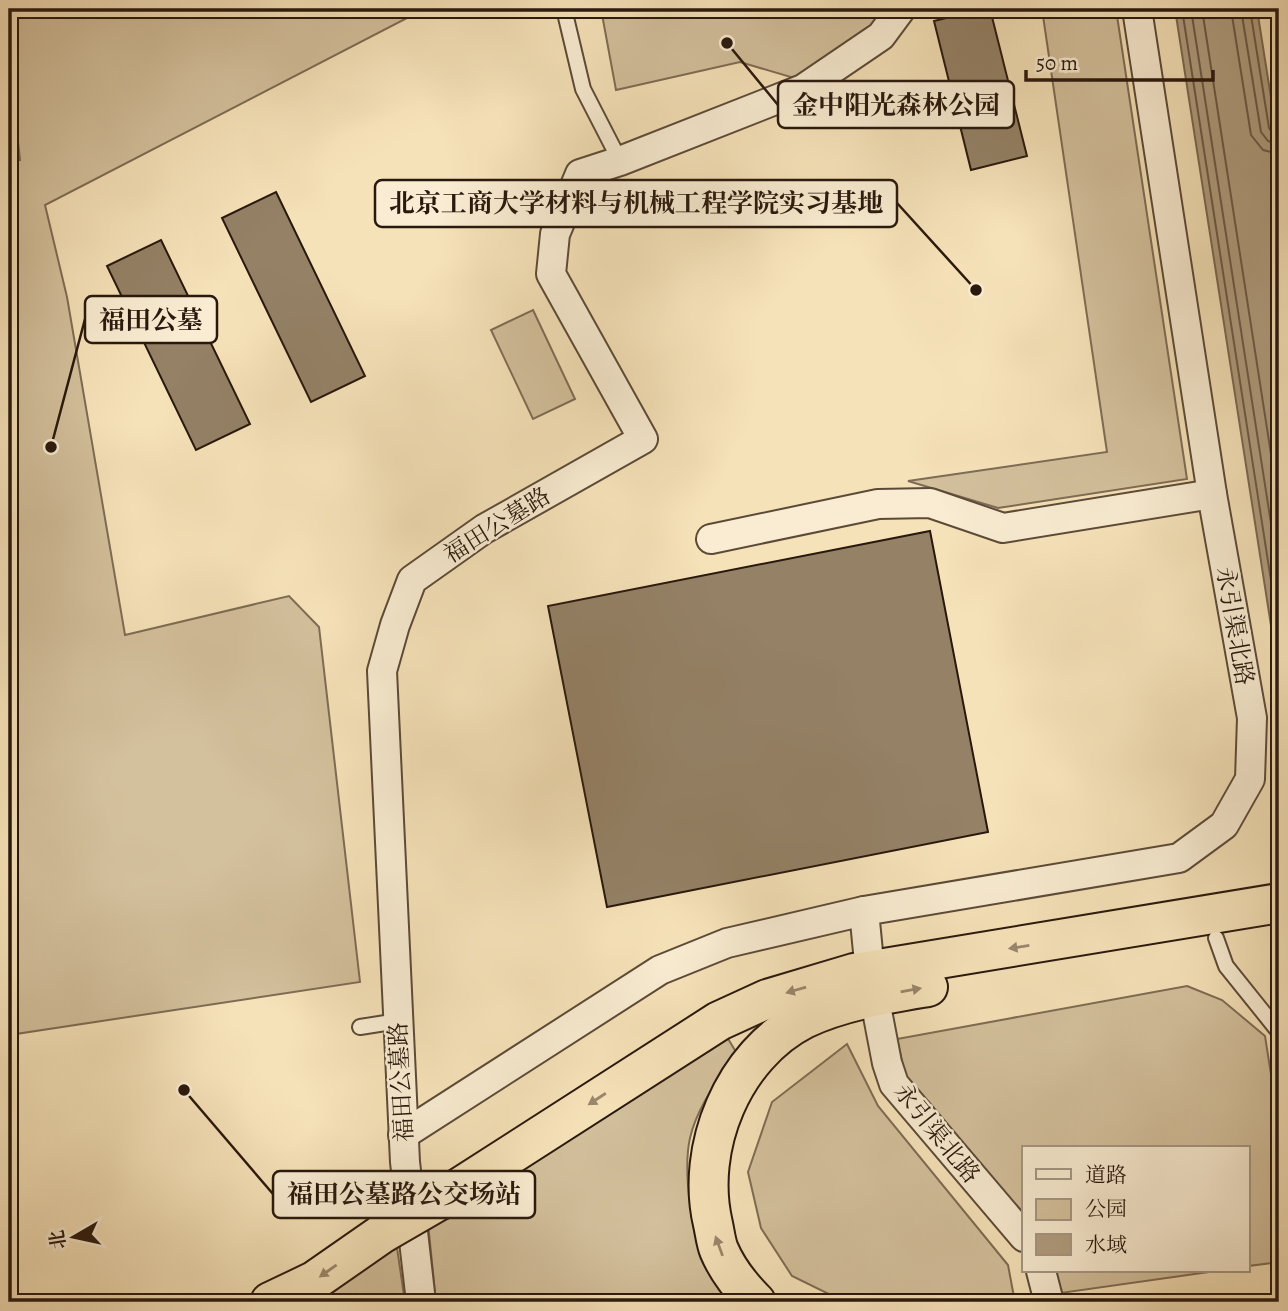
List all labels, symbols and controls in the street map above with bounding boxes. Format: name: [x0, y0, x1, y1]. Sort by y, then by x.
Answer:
scale bar: [1026, 38, 1213, 82]
text: 50 m: [1036, 49, 1078, 77]
callout: 金中阳光森林公园: [778, 81, 1014, 128]
text: 金中阳光森林公园: [792, 88, 1000, 123]
callout: 北京工商大学材料与机械工程学院实习基地: [375, 180, 897, 227]
text: 北京工商大学材料与机械工程学院实习基地: [389, 186, 883, 221]
callout: 福田公墓: [85, 296, 217, 343]
text: 福田公墓: [99, 303, 203, 338]
street label: 福田公墓路: [438, 480, 556, 570]
street label: 永引渠北路: [1209, 564, 1261, 688]
one-way arrow: [1008, 942, 1030, 953]
one-way arrow: [900, 984, 922, 995]
one-way arrow: [785, 986, 806, 996]
street label: 福田公墓路: [382, 1021, 420, 1143]
street label: 永引渠北路: [887, 1076, 987, 1190]
one-way arrow: [588, 1093, 607, 1106]
legend: [1022, 1146, 1250, 1272]
text: 道路: [1085, 1161, 1127, 1189]
callout: 福田公墓路公交场站: [273, 1171, 535, 1218]
text: 福田公墓路公交场站: [287, 1177, 521, 1212]
text: 公园: [1085, 1195, 1127, 1223]
north arrow: [38, 1202, 108, 1272]
text: 北: [44, 1228, 73, 1251]
text: 水域: [1085, 1231, 1127, 1259]
one-way arrow: [713, 1235, 724, 1256]
one-way arrow: [319, 1264, 337, 1278]

